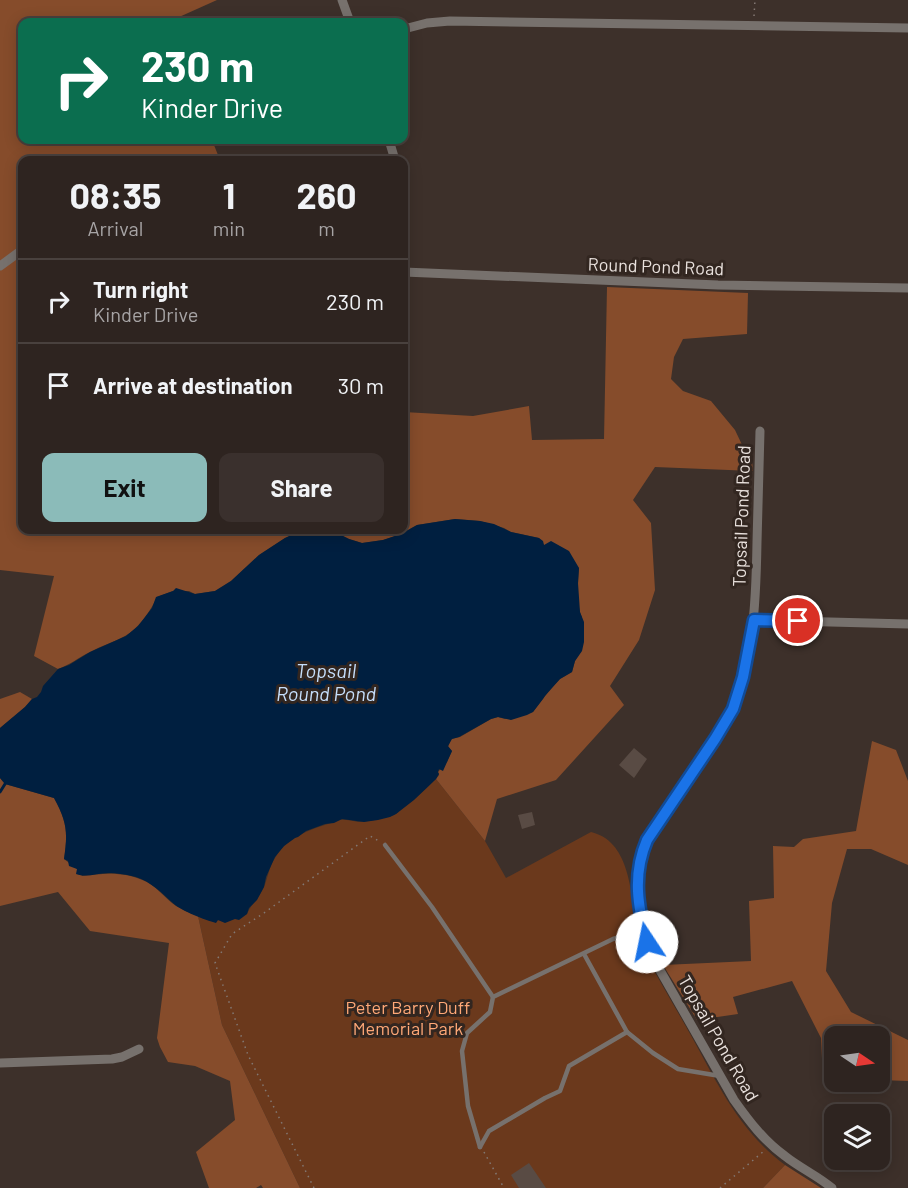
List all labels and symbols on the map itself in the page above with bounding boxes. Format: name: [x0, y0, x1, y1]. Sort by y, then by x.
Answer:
street label: Round Pond Road: [587, 253, 725, 279]
street label: Topsail Pond Road: [728, 445, 754, 587]
pin: [772, 595, 823, 646]
water label: Topsail Round Pond: [276, 658, 377, 705]
position arrow: [615, 910, 679, 974]
street label: Topsail Pond Road: [674, 971, 764, 1105]
park label: Peter Barry Duff Memorial Park: [345, 996, 471, 1039]
north arrow: [824, 1026, 890, 1092]

